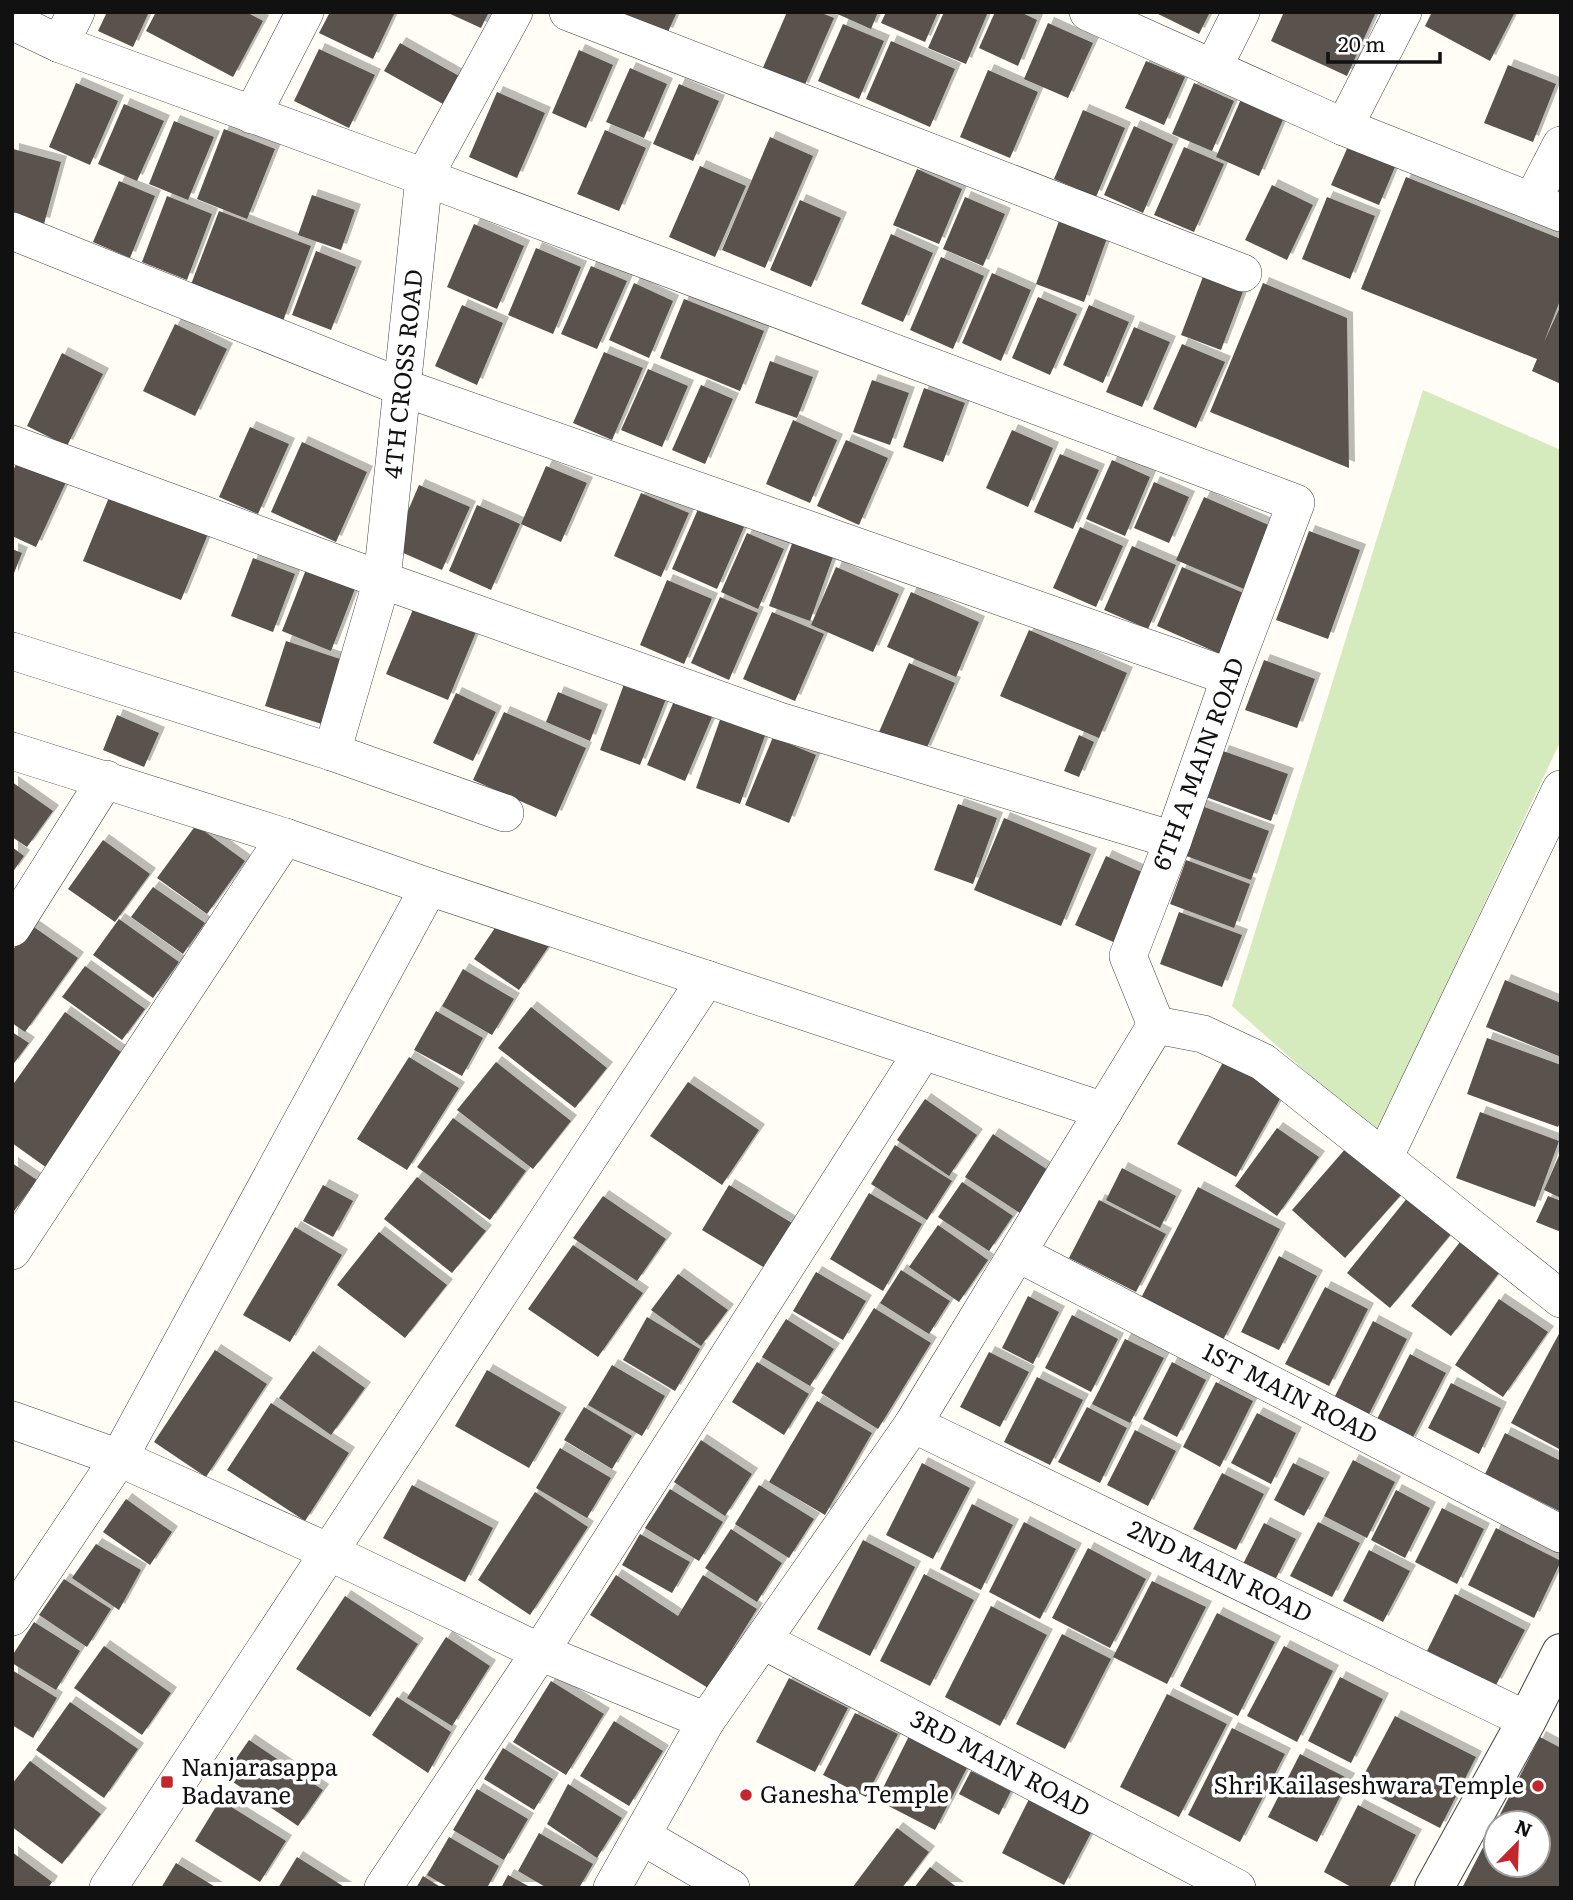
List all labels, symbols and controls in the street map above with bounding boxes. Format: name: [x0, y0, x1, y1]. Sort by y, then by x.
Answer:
scale bar: [1328, 21, 1440, 65]
text: 20 m: [1338, 27, 1385, 58]
street label: 4TH CROSS ROAD: [373, 267, 430, 480]
street label: 6TH A MAIN ROAD: [1142, 652, 1251, 874]
street label: 1ST MAIN ROAD: [1198, 1333, 1385, 1451]
street label: 2ND MAIN ROAD: [1123, 1510, 1319, 1630]
street label: 3RD MAIN ROAD: [905, 1700, 1097, 1824]
place label: Nanjarasappa Badavane: [181, 1748, 338, 1811]
place label: Shri Kailaseshwara Temple: [1213, 1766, 1524, 1801]
marker: Nanjarasappa Badavane: [159, 1774, 175, 1790]
place label: Ganesha Temple: [760, 1775, 949, 1810]
marker: Shri Kailaseshwara Temple: [1530, 1778, 1546, 1794]
marker: Ganesha Temple: [738, 1787, 754, 1803]
north arrow: [1482, 1809, 1552, 1879]
text: N: [1511, 1811, 1537, 1843]

